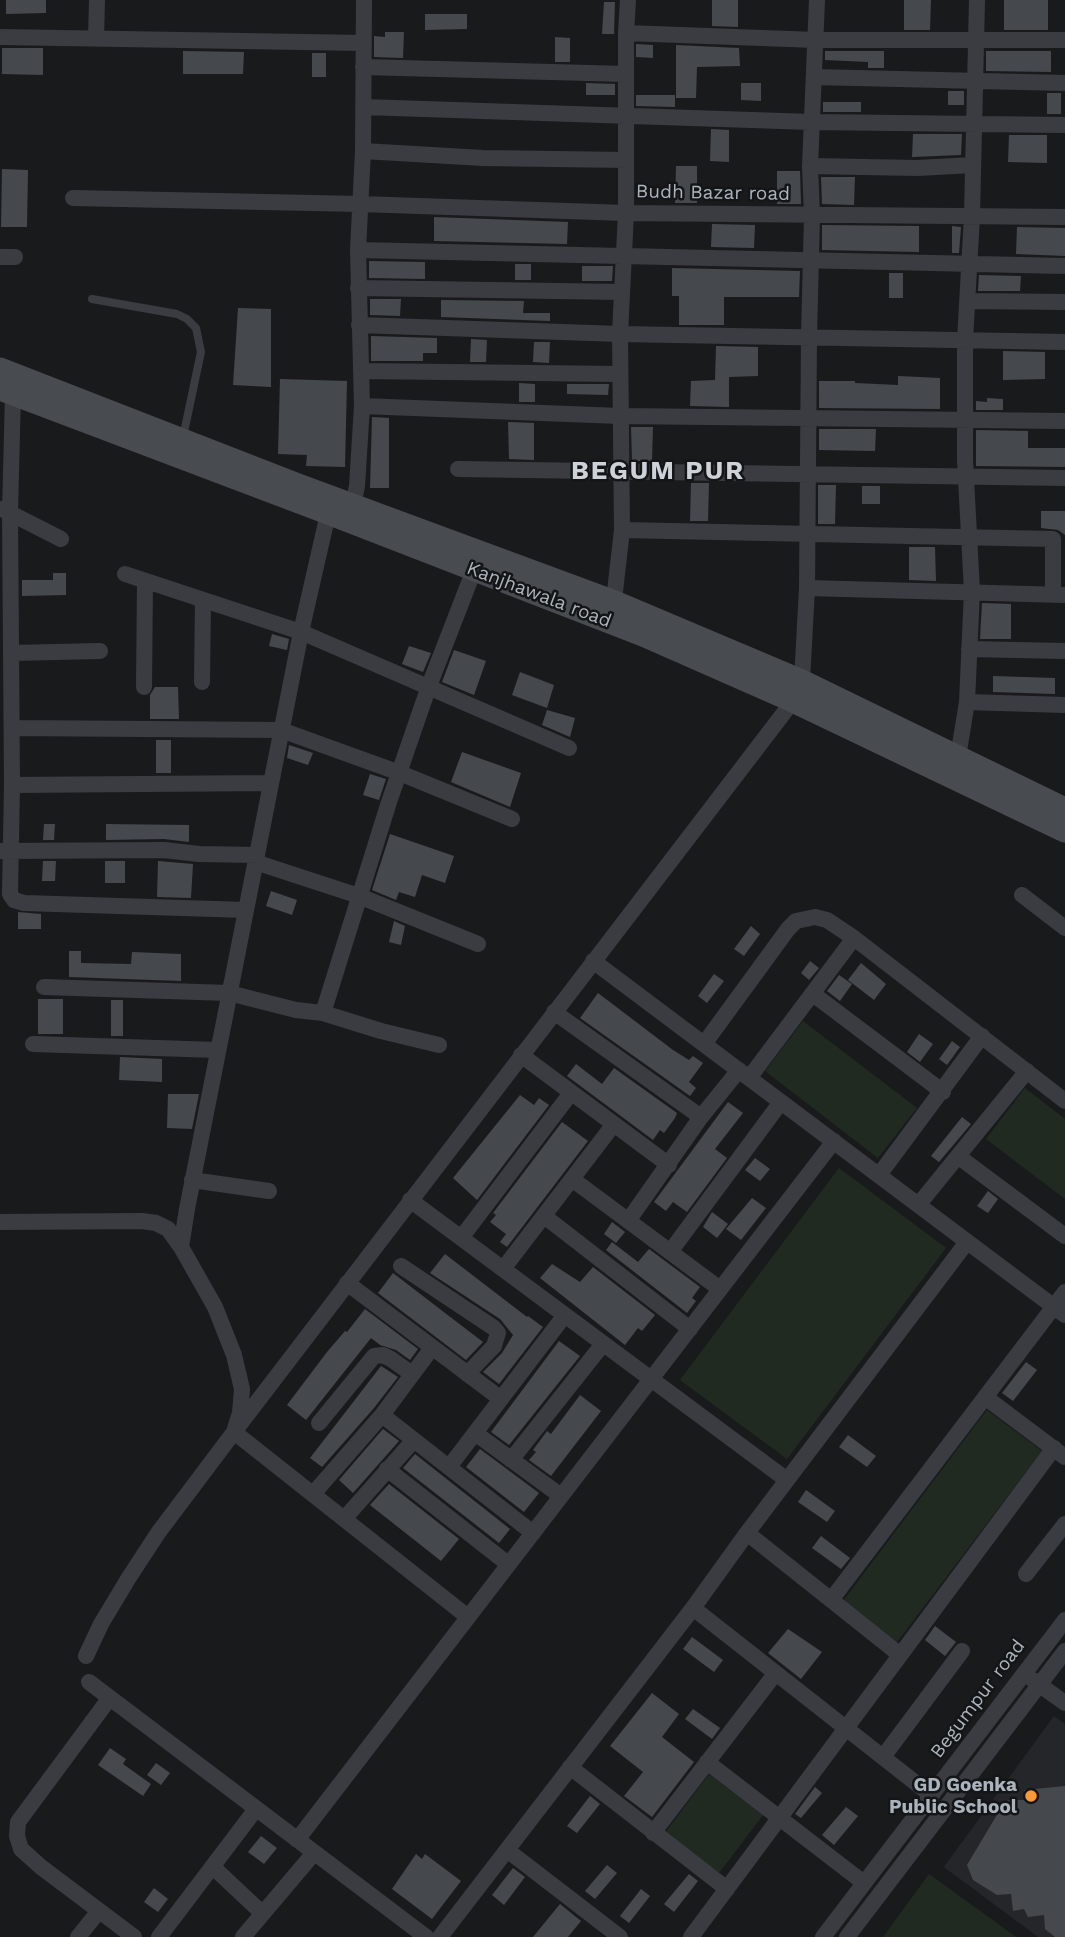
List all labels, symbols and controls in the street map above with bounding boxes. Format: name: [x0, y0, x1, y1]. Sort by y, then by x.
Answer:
street label: Budh Bazar road: [636, 180, 790, 206]
district label: BEGUM PUR: [572, 455, 744, 487]
street label: Kanjhawala road: [463, 557, 615, 633]
street label: Begumpur road: [926, 1635, 1030, 1763]
place label: GD Goenka Public School: [889, 1774, 1017, 1818]
marker: GD Goenka Public School: [1023, 1788, 1039, 1804]

